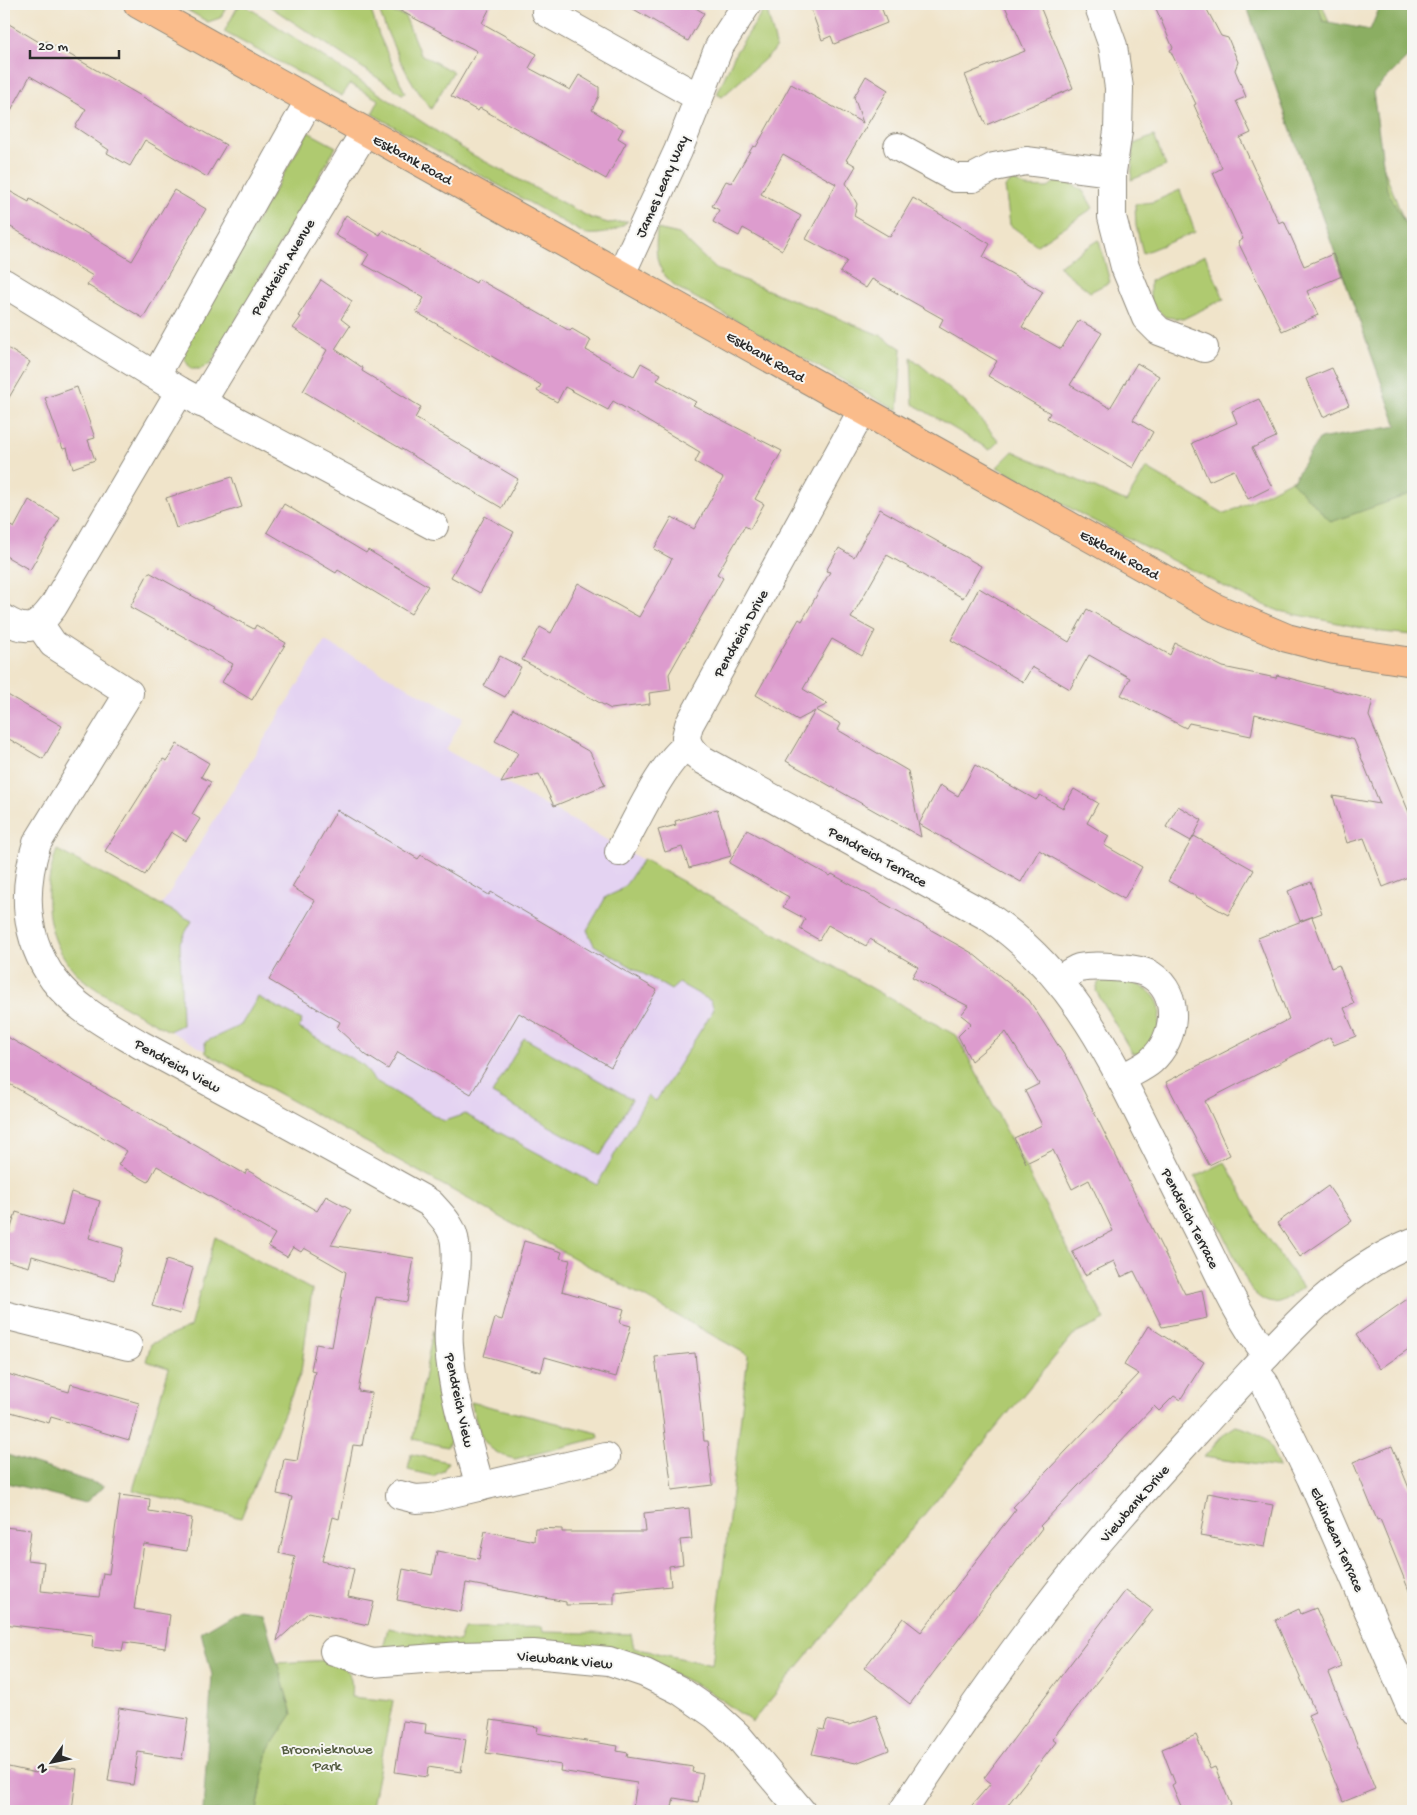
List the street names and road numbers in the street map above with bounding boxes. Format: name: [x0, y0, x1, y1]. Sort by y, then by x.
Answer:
street label: Eskbank Road: [369, 132, 456, 191]
street label: James Leary Way: [632, 132, 694, 241]
street label: Pendreich Avenue: [247, 216, 320, 321]
street label: Eskbank Road: [722, 328, 809, 388]
street label: Eskbank Road: [1076, 527, 1163, 586]
street label: Pendreich Drive: [710, 587, 773, 682]
street label: Pendreich Terrace: [824, 823, 930, 892]
street label: Pendreich View: [130, 1035, 224, 1098]
street label: Pendreich Terrace: [1156, 1165, 1222, 1272]
street label: Pendreich View: [439, 1351, 477, 1450]
street label: Viewbank Drive: [1096, 1462, 1174, 1548]
street label: Eldindean Terrace: [1305, 1485, 1367, 1595]
street label: Viewbank View: [515, 1648, 614, 1674]

